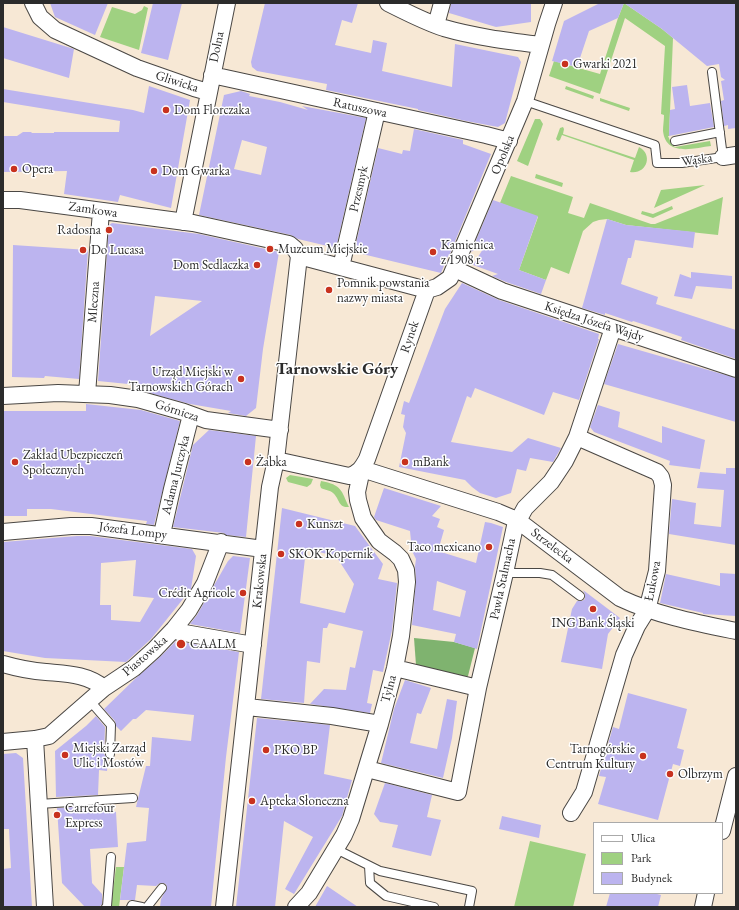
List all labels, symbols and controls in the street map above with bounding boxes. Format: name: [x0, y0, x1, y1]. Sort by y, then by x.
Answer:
street label: Dolna: [206, 30, 228, 64]
place label: Gwarki 2021: [573, 56, 638, 72]
marker: Gwarki 2021: [560, 59, 570, 69]
street label: Gliwicka: [153, 68, 201, 96]
street label: Ratuszowa: [332, 95, 388, 121]
place label: Dom Florczaka: [174, 102, 250, 118]
marker: Dom Florczaka: [161, 105, 171, 115]
street label: Opolska: [488, 133, 518, 177]
street label: Wąska: [680, 150, 714, 170]
place label: Opera: [22, 161, 53, 177]
place label: Dom Gwarka: [162, 163, 230, 179]
marker: Opera: [9, 164, 19, 174]
street label: Przesmyk: [346, 164, 372, 214]
marker: Dom Gwarka: [149, 166, 159, 176]
street label: Zamkowa: [67, 199, 119, 221]
place label: Radosna: [57, 222, 101, 238]
marker: Radosna: [104, 225, 114, 235]
place label: Kamienica z 1908 r.: [441, 237, 494, 268]
place label: Muzeum Miejskie: [278, 241, 368, 257]
place label: Do Lucasa: [91, 242, 144, 258]
marker: Muzeum Miejskie: [265, 244, 275, 254]
marker: Do Lucasa: [78, 245, 88, 255]
marker: Kamienica z 1908 r.: [428, 247, 438, 257]
place label: Dom Sedlaczka: [173, 257, 249, 273]
marker: Dom Sedlaczka: [252, 260, 262, 270]
place label: Pomnik powstania nazwy miasta: [337, 275, 429, 306]
street label: Mleczna: [85, 281, 103, 323]
marker: Pomnik powstania nazwy miasta: [324, 285, 334, 295]
street label: Księdza Józefa Wajdy: [542, 299, 646, 345]
street label: Rynek: [397, 319, 423, 355]
district label: Tarnowskie Góry: [276, 359, 398, 379]
place label: Urząd Miejski w Tarnowskich Górach: [129, 364, 233, 395]
marker: Urząd Miejski w Tarnowskich Górach: [236, 374, 246, 384]
street label: Górnicza: [153, 397, 201, 425]
street label: Adama Jurczyka: [159, 434, 193, 516]
place label: Zakład Ubezpieczeń Społecznych: [23, 447, 123, 478]
place label: Żabka: [256, 454, 287, 470]
place label: mBank: [413, 454, 449, 470]
marker: Zakład Ubezpieczeń Społecznych: [10, 457, 20, 467]
marker: Żabka: [243, 457, 253, 467]
marker: mBank: [400, 457, 410, 467]
place label: Kunszt: [307, 516, 343, 532]
street label: Józefa Lompy: [98, 519, 168, 543]
marker: Kunszt: [294, 519, 304, 529]
street label: Strzelecka: [528, 525, 576, 567]
street label: Pawła Stalmacha: [487, 537, 519, 621]
place label: Taco mexicano: [407, 539, 481, 555]
marker: Taco mexicano: [484, 542, 494, 552]
place label: SKOK Kopernik: [289, 546, 373, 562]
marker: SKOK Kopernik: [276, 549, 286, 559]
street label: Krakowska: [249, 553, 271, 609]
street label: Łukowa: [641, 560, 665, 602]
place label: Crédit Agricole: [158, 585, 235, 601]
marker: Crédit Agricole: [238, 588, 248, 598]
marker: ING Bank Śląski: [588, 604, 598, 614]
place label: ING Bank Śląski: [551, 615, 635, 631]
street label: Piastowska: [119, 632, 171, 680]
place label: CAALM: [190, 636, 237, 652]
marker: CAALM: [175, 638, 187, 650]
street label: Tylna: [378, 673, 400, 705]
place label: Miejski Zarząd Ulic i Mostów: [73, 740, 146, 771]
place label: Tarnogórskie Centrum Kultury: [546, 741, 635, 772]
place label: PKO BP: [274, 742, 317, 758]
marker: PKO BP: [261, 745, 271, 755]
marker: Miejski Zarząd Ulic i Mostów: [60, 750, 70, 760]
marker: Tarnogórskie Centrum Kultury: [638, 751, 648, 761]
place label: Olbrzym: [678, 766, 723, 782]
marker: Olbrzym: [665, 769, 675, 779]
place label: Apteka Słoneczna: [260, 793, 349, 809]
marker: Apteka Słoneczna: [247, 796, 257, 806]
place label: Carrefour Express: [65, 800, 115, 831]
marker: Carrefour Express: [52, 810, 62, 820]
legend: [593, 822, 723, 894]
text: Ulica: [631, 830, 655, 846]
text: Park: [631, 850, 651, 866]
text: Budynek: [631, 870, 672, 886]

